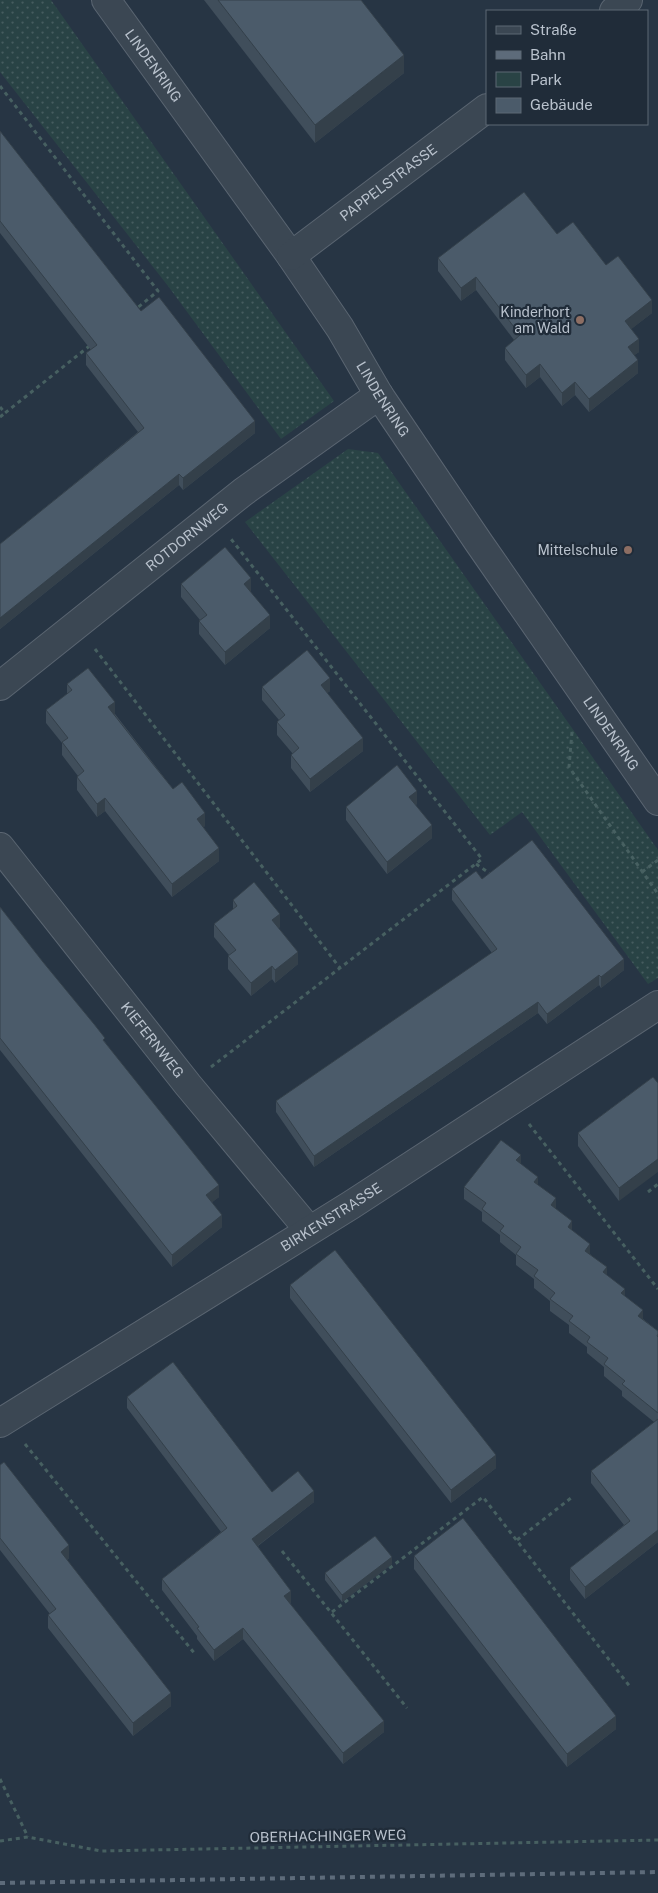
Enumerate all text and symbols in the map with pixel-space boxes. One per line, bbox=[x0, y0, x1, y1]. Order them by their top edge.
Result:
legend bbox=[486, 10, 648, 125]
text: Straße bbox=[530, 21, 577, 38]
street label: LINDENRING bbox=[122, 26, 185, 105]
text: Bahn bbox=[530, 46, 566, 63]
text: Park bbox=[530, 71, 562, 88]
text: Gebäude bbox=[530, 96, 593, 113]
street label: PAPPELSTRASSE bbox=[337, 141, 440, 224]
place label: Kinderhort am Wald bbox=[500, 304, 570, 336]
marker: Kinderhort am Wald bbox=[574, 314, 586, 326]
street label: LINDENRING bbox=[353, 359, 413, 440]
street label: ROTDORNWEG bbox=[143, 499, 231, 574]
place label: Mittelschule bbox=[537, 542, 618, 558]
marker: Mittelschule bbox=[622, 544, 634, 556]
street label: LINDENRING bbox=[580, 694, 642, 773]
street label: KIEFERNWEG bbox=[118, 999, 187, 1081]
street label: BIRKENSTRASSE bbox=[278, 1179, 385, 1255]
street label: OBERHACHINGER WEG bbox=[249, 1827, 407, 1845]

